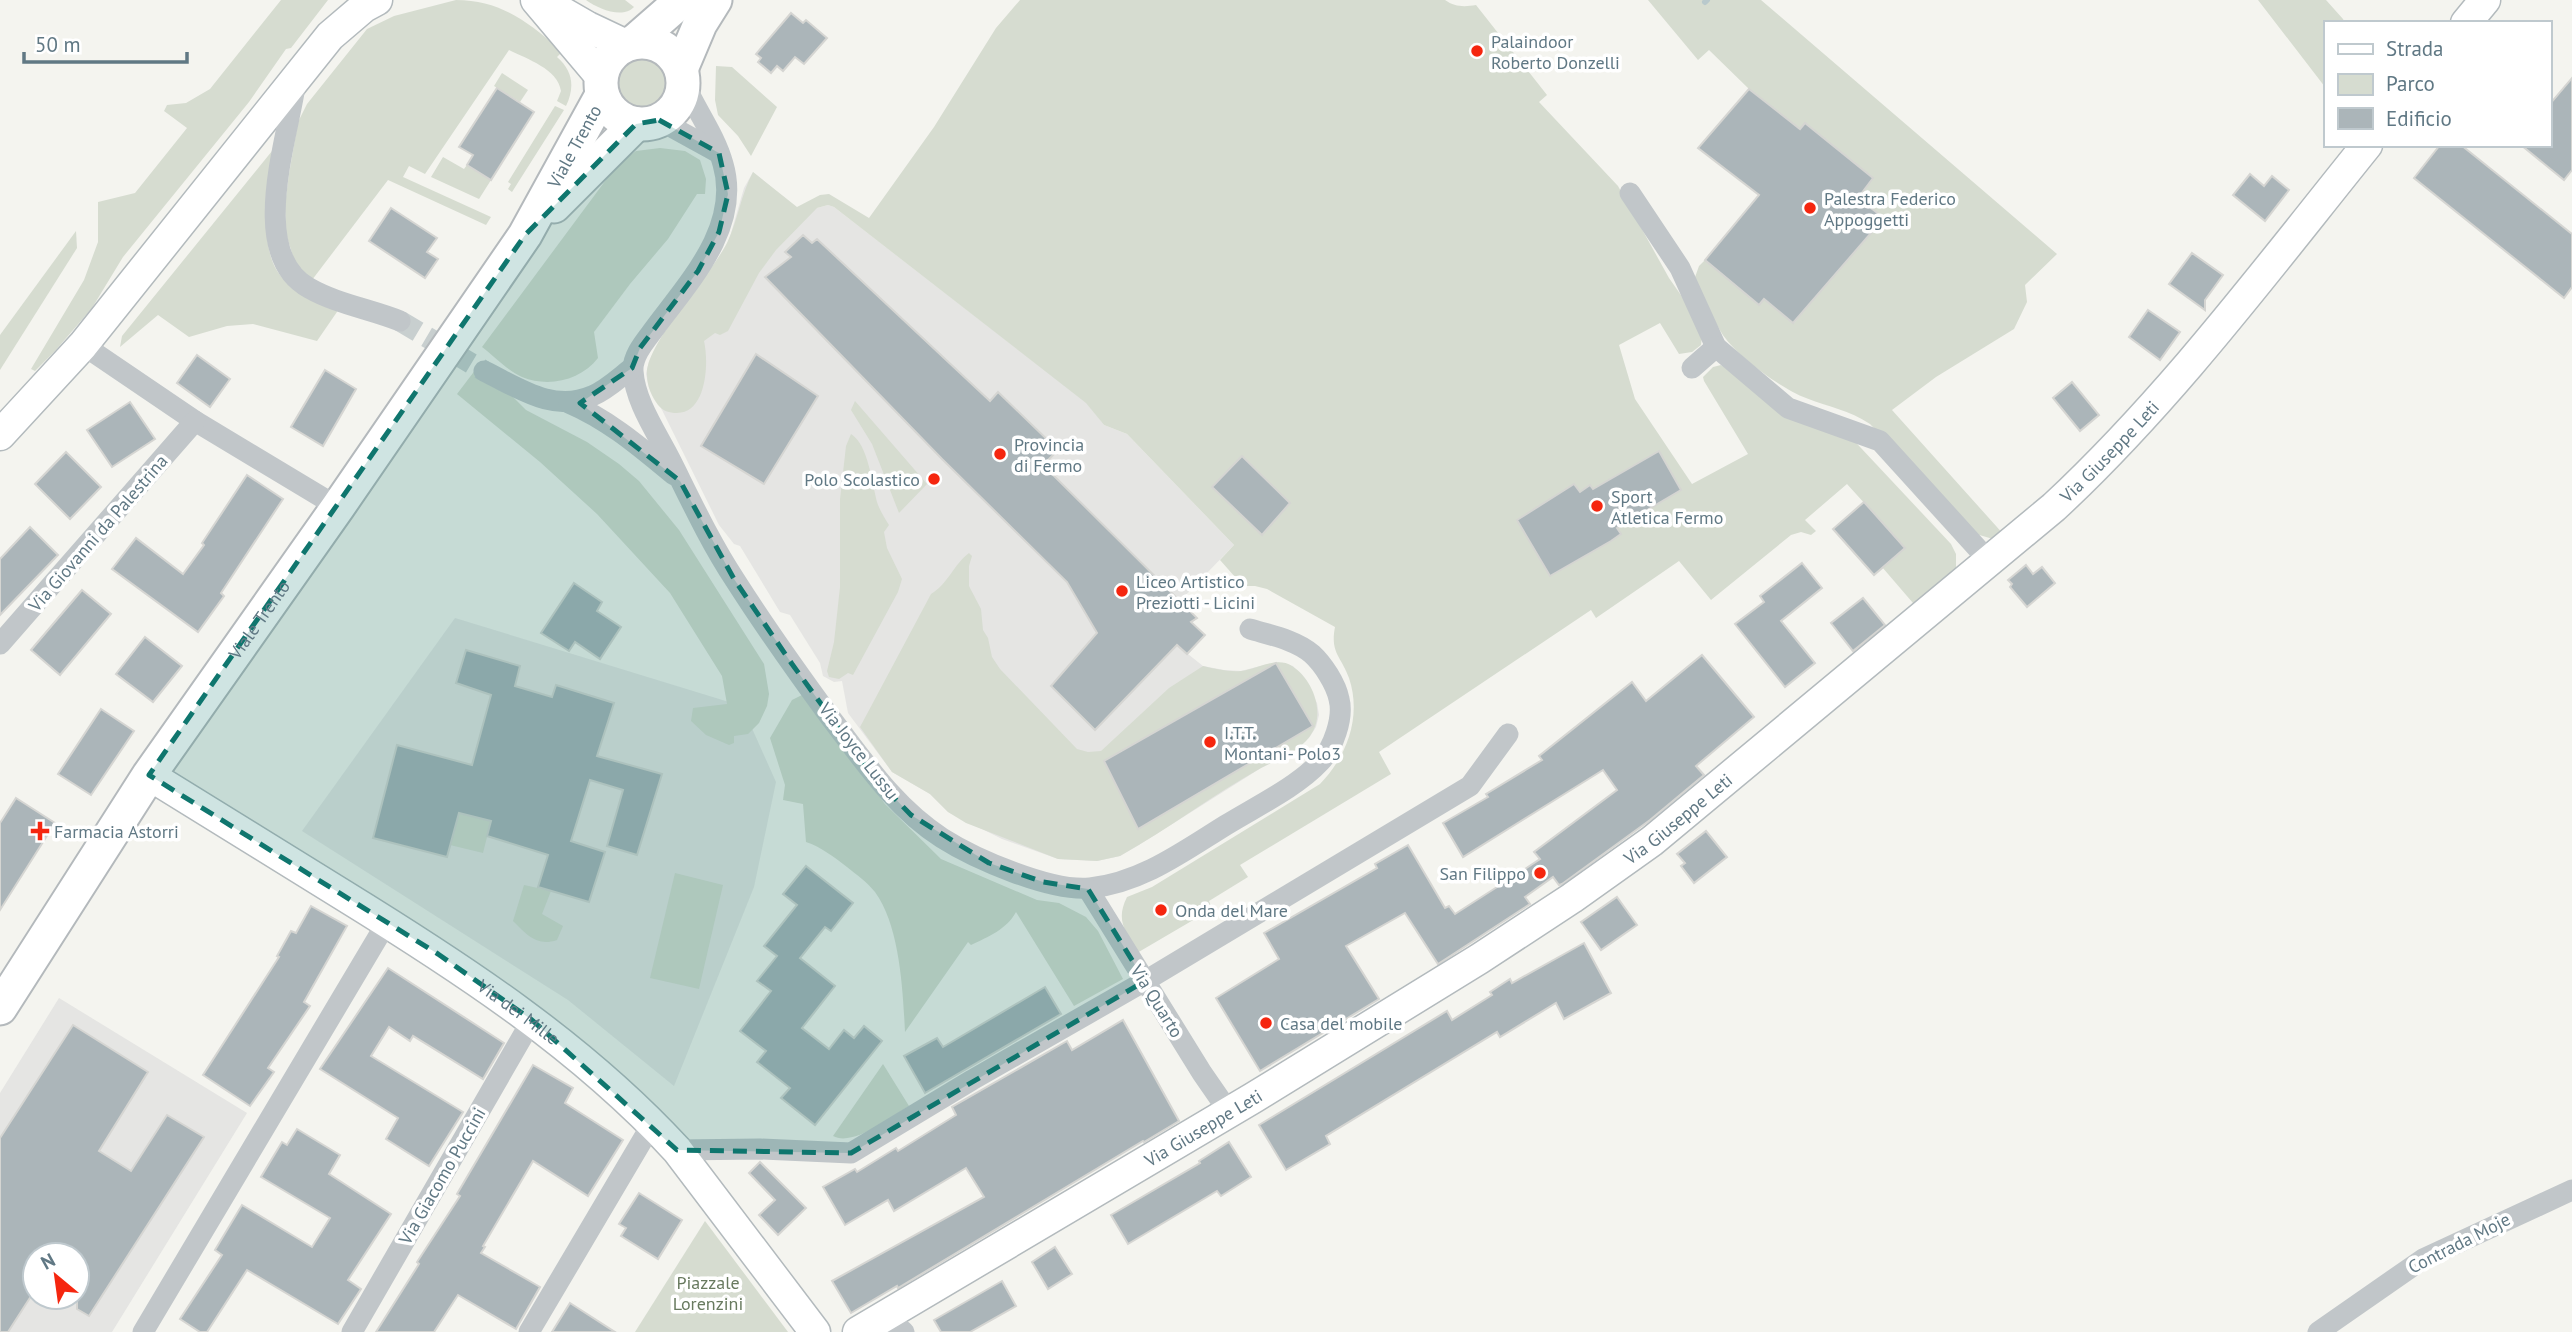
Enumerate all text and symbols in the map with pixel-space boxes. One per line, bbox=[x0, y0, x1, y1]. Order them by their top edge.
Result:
scale bar bbox=[24, 21, 187, 65]
legend bbox=[2324, 21, 2551, 147]
place label: Palaindoor Roberto Donzelli bbox=[1491, 30, 1620, 74]
text: 50 m bbox=[35, 31, 81, 58]
text: Strada bbox=[2386, 35, 2444, 62]
marker: Palaindoor Roberto Donzelli bbox=[1469, 43, 1485, 59]
text: Parco bbox=[2386, 70, 2435, 97]
street label: Viale Trento bbox=[541, 101, 606, 193]
text: Edificio bbox=[2386, 105, 2452, 132]
place label: Palestra Federico Appoggetti bbox=[1824, 187, 1956, 231]
marker: Palestra Federico Appoggetti bbox=[1802, 200, 1818, 216]
street label: Via Giuseppe Leti bbox=[2054, 396, 2164, 508]
place label: Provincia di Fermo bbox=[1014, 433, 1084, 477]
marker: Provincia di Fermo bbox=[992, 446, 1008, 462]
street label: Via Giovanni da Palestrina bbox=[23, 450, 172, 617]
place label: Polo Scolastico bbox=[804, 468, 920, 491]
marker: Polo Scolastico bbox=[926, 471, 942, 487]
place label: Sport Atletica Fermo bbox=[1611, 485, 1723, 529]
marker: Sport Atletica Fermo bbox=[1589, 498, 1605, 514]
place label: Liceo Artistico Preziotti - Licini bbox=[1136, 570, 1255, 614]
street label: Viale Trento bbox=[222, 575, 295, 664]
marker: Liceo Artistico Preziotti - Licini bbox=[1114, 583, 1130, 599]
street label: Via Joyce Lussu bbox=[813, 697, 904, 804]
place label: I.T.T. Montani- Polo3 bbox=[1224, 721, 1341, 765]
marker: I.T.T. Montani- Polo3 bbox=[1202, 734, 1218, 750]
street label: Via Giuseppe Leti bbox=[1618, 768, 1737, 870]
place label: Farmacia Astorri bbox=[54, 820, 179, 843]
marker: Farmacia Astorri bbox=[32, 823, 48, 839]
place label: San Filippo bbox=[1440, 862, 1526, 885]
marker: San Filippo bbox=[1532, 865, 1548, 881]
place label: Onda del Mare bbox=[1175, 899, 1288, 922]
marker: Onda del Mare bbox=[1153, 902, 1169, 918]
street label: Via Quarto bbox=[1125, 959, 1188, 1042]
street label: Via dei Mille bbox=[472, 973, 564, 1049]
place label: Casa del mobile bbox=[1280, 1012, 1402, 1035]
marker: Casa del mobile bbox=[1258, 1015, 1274, 1031]
street label: Via Giuseppe Leti bbox=[1139, 1084, 1266, 1172]
street label: Via Giacomo Puccini bbox=[393, 1103, 491, 1249]
street label: Contrada Moje bbox=[2404, 1207, 2514, 1279]
north arrow bbox=[21, 1241, 91, 1311]
text: N bbox=[36, 1248, 59, 1275]
park label: Piazzale Lorenzini bbox=[673, 1271, 743, 1315]

